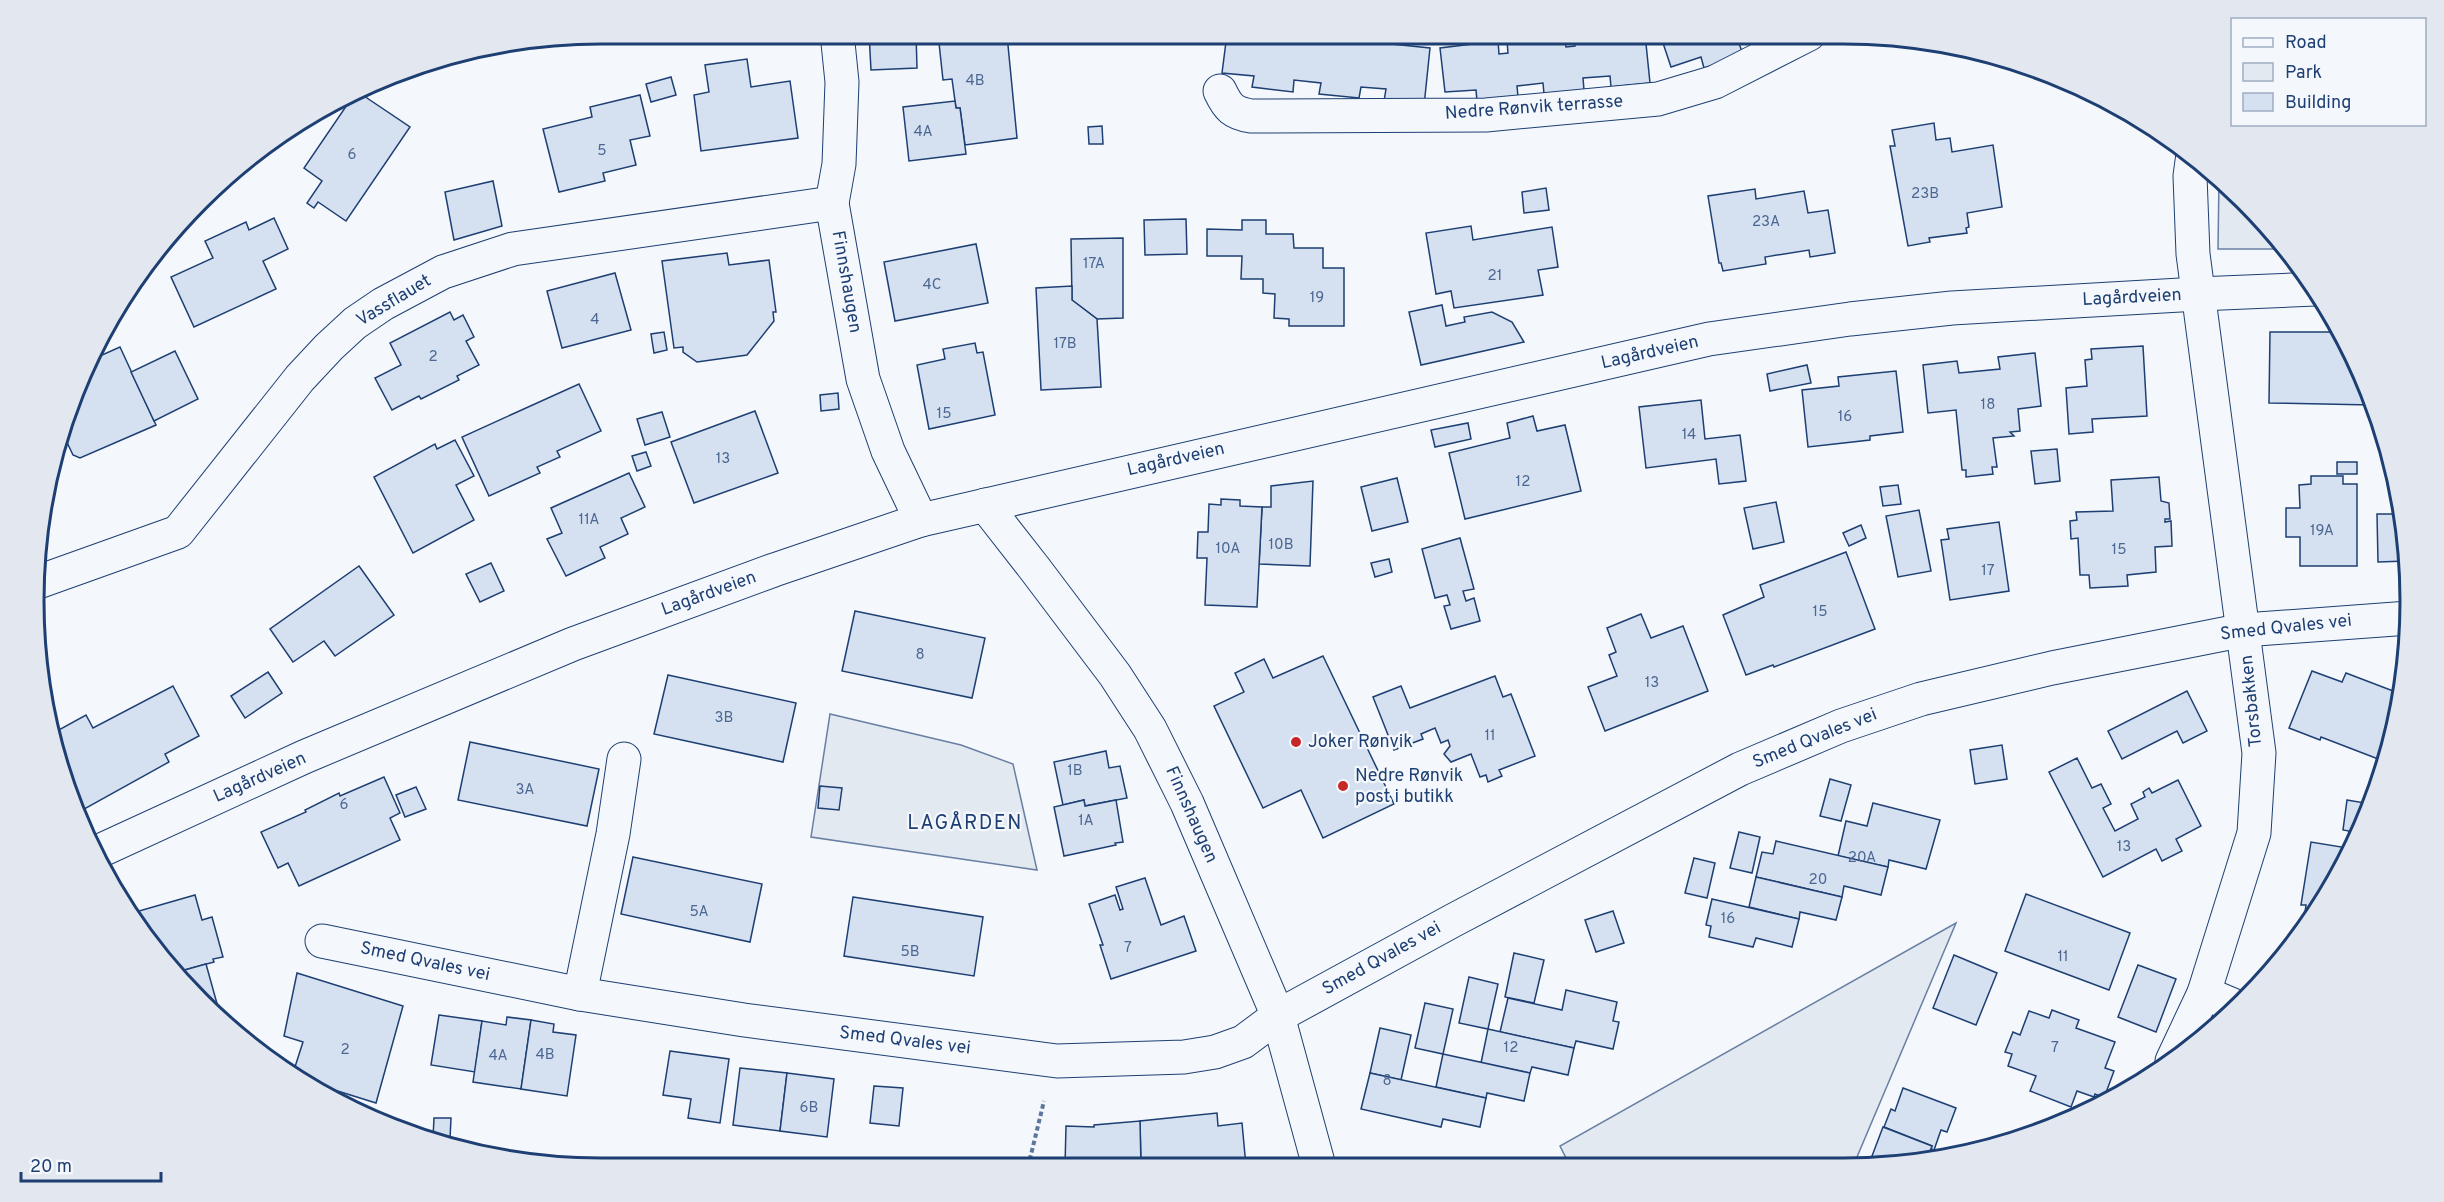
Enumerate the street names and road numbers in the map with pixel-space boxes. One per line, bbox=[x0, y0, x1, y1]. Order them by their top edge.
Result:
street label: Nedre Rønvik terrasse bbox=[1444, 90, 1624, 126]
street label: Finnshaugen bbox=[826, 229, 866, 335]
street label: Vassflauet bbox=[352, 270, 436, 332]
street label: Lagårdveien bbox=[2082, 284, 2182, 312]
street label: Lagårdveien bbox=[1599, 331, 1701, 375]
street label: Lagårdveien bbox=[1125, 438, 1227, 482]
street label: Lagårdveien bbox=[658, 566, 760, 622]
street label: Smed Qvales vei bbox=[2219, 610, 2353, 646]
street label: Torsbakken bbox=[2236, 654, 2268, 748]
street label: Smed Qvales vei bbox=[1749, 704, 1881, 774]
street label: Lagårdveien bbox=[210, 747, 310, 809]
street label: Finnshaugen bbox=[1159, 763, 1223, 867]
street label: Smed Qvales vei bbox=[1319, 917, 1445, 1001]
street label: Smed Qvales vei bbox=[358, 937, 492, 987]
street label: Smed Qvales vei bbox=[838, 1022, 972, 1060]

